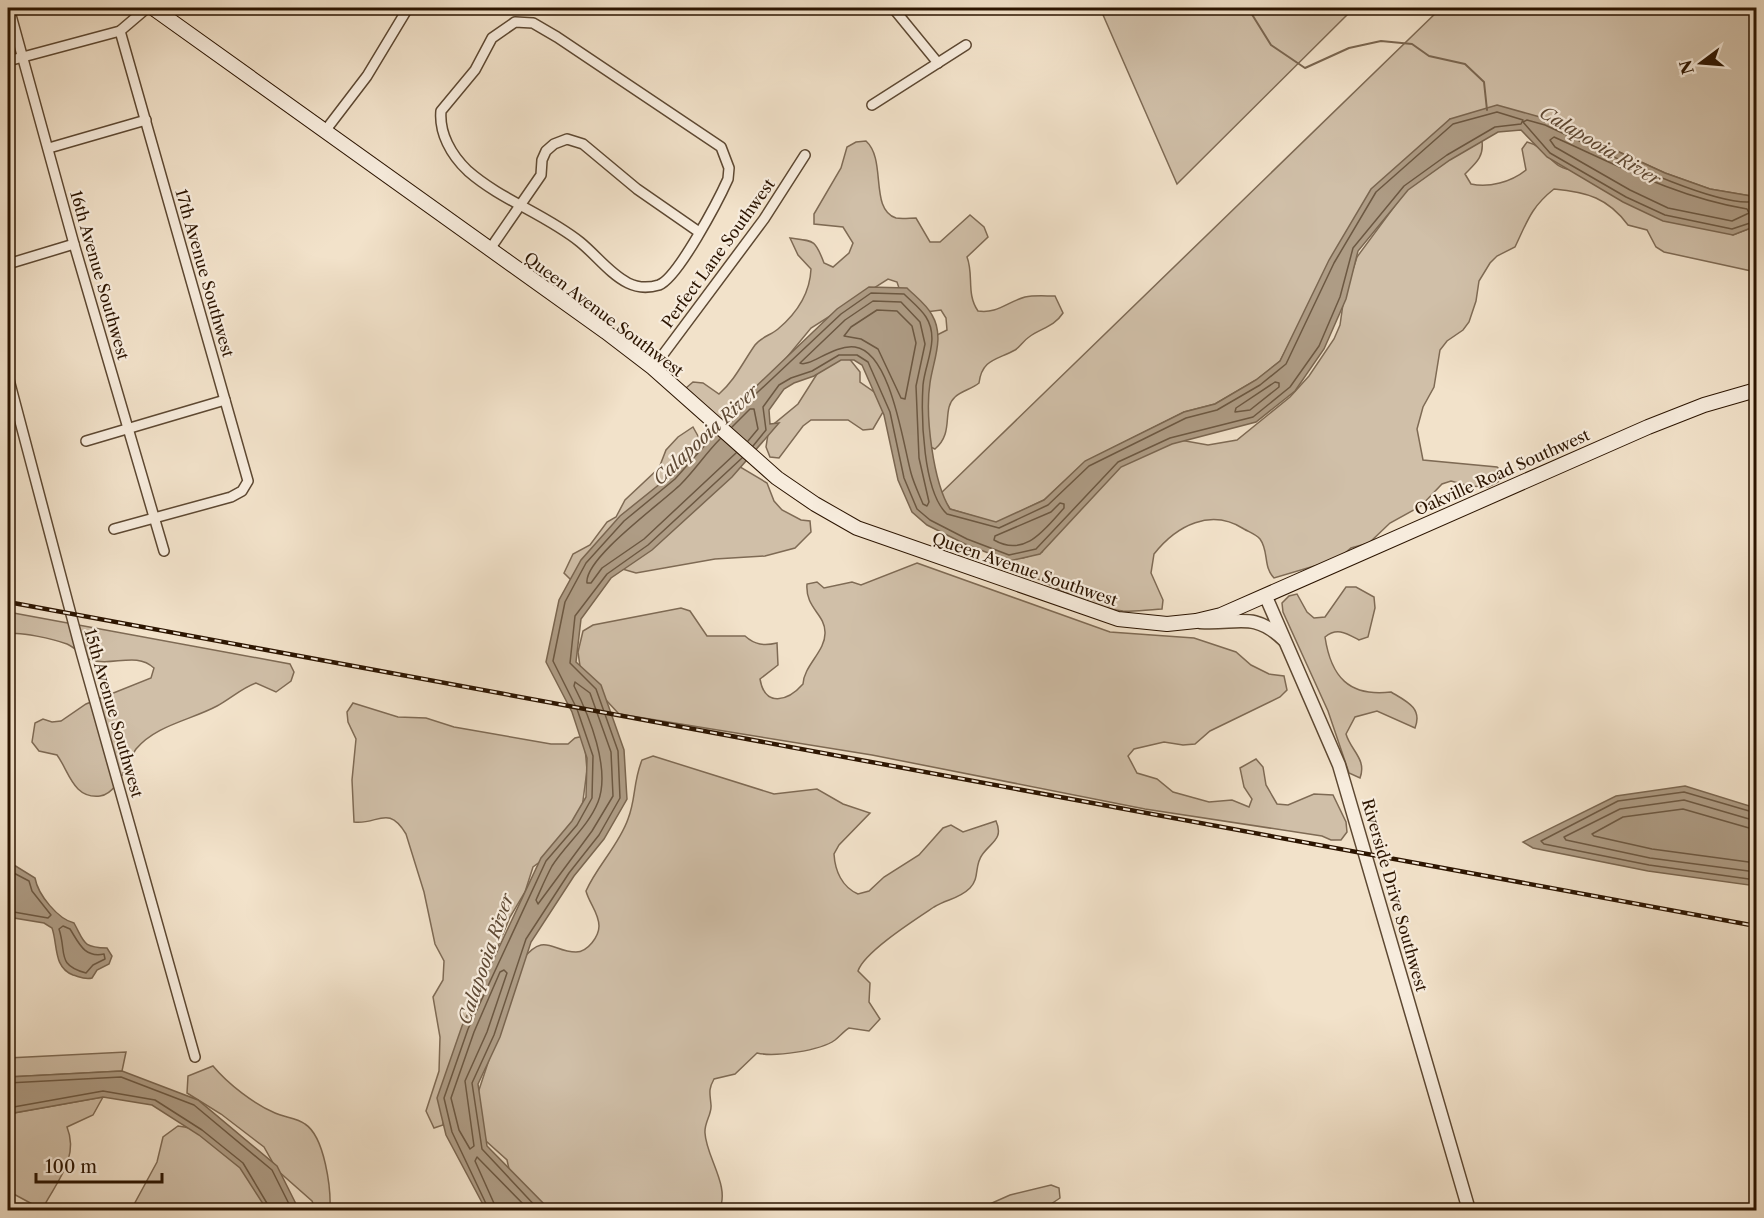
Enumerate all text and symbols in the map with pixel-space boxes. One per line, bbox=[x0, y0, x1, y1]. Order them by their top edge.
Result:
north arrow bbox=[1671, 33, 1731, 93]
text: N bbox=[1675, 58, 1698, 77]
water label: Calapooia River bbox=[1536, 101, 1666, 191]
street label: Perfect Lane Southwest bbox=[657, 174, 779, 332]
street label: 17th Avenue Southwest bbox=[171, 187, 239, 360]
street label: 16th Avenue Southwest bbox=[66, 188, 134, 362]
street label: Queen Avenue Southwest bbox=[520, 247, 688, 381]
water label: Calapooia River bbox=[649, 379, 765, 490]
street label: Oakville Road Southwest bbox=[1411, 424, 1593, 520]
street label: Queen Avenue Southwest bbox=[930, 528, 1121, 610]
street label: 15th Avenue Southwest bbox=[80, 626, 148, 800]
street label: Riverside Drive Southwest bbox=[1358, 796, 1432, 994]
water label: Calapooia River bbox=[453, 889, 519, 1027]
scale bar bbox=[36, 1146, 162, 1184]
text: 100 m bbox=[45, 1156, 97, 1178]

